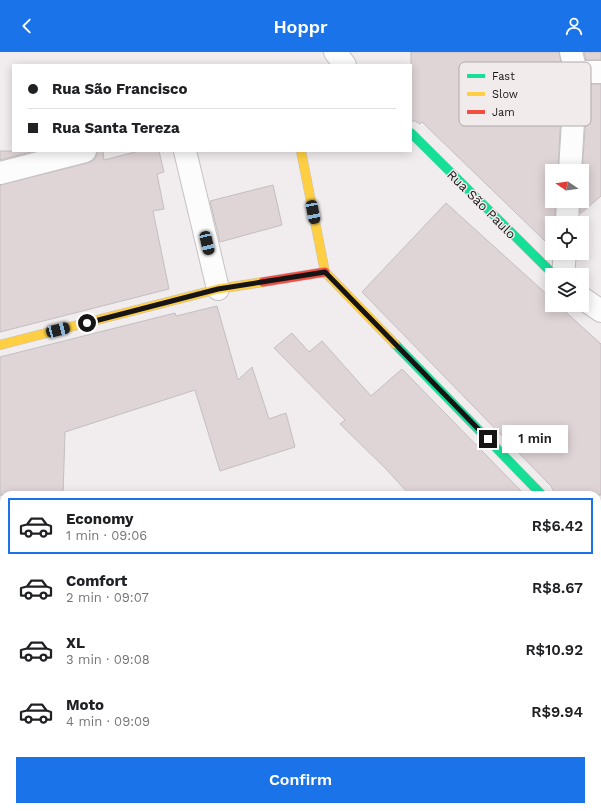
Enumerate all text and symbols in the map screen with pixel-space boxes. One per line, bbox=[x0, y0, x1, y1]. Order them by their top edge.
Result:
icon: back bbox=[16, 15, 38, 37]
icon: person bbox=[563, 15, 585, 37]
text: Hoppr bbox=[273, 16, 328, 37]
legend bbox=[459, 62, 591, 126]
text: Fast bbox=[492, 70, 515, 83]
text: Rua São Francisco bbox=[52, 80, 188, 98]
text: Slow bbox=[492, 88, 518, 101]
text: Jam bbox=[492, 106, 515, 119]
text: Rua Santa Tereza bbox=[52, 119, 180, 137]
north arrow bbox=[545, 164, 589, 208]
map controls bbox=[545, 164, 589, 312]
street label: Rua São Paulo bbox=[444, 167, 519, 242]
car bbox=[305, 199, 321, 225]
button: locate bbox=[545, 216, 589, 260]
car bbox=[198, 230, 216, 256]
button: layers bbox=[545, 268, 589, 312]
route start bbox=[78, 314, 96, 332]
car bbox=[45, 321, 71, 339]
callout: 1 min bbox=[502, 425, 568, 453]
route end bbox=[479, 430, 497, 448]
text: 1 min bbox=[518, 431, 552, 446]
icon: car bbox=[18, 508, 54, 544]
text: Economy bbox=[66, 510, 133, 528]
text: R$6.42 bbox=[532, 517, 583, 535]
text: 1 min · 09:06 bbox=[66, 528, 147, 543]
icon: car bbox=[18, 570, 54, 606]
text: Comfort bbox=[66, 572, 127, 590]
text: R$8.67 bbox=[532, 579, 583, 597]
text: 2 min · 09:07 bbox=[66, 590, 149, 605]
icon: car bbox=[18, 632, 54, 668]
text: XL bbox=[66, 634, 85, 652]
text: R$10.92 bbox=[525, 641, 583, 659]
text: 3 min · 09:08 bbox=[66, 652, 150, 667]
icon: car bbox=[18, 694, 54, 730]
text: Moto bbox=[66, 696, 104, 714]
text: R$9.94 bbox=[531, 703, 583, 721]
text: 4 min · 09:09 bbox=[66, 714, 150, 729]
button: Confirm bbox=[16, 757, 585, 803]

